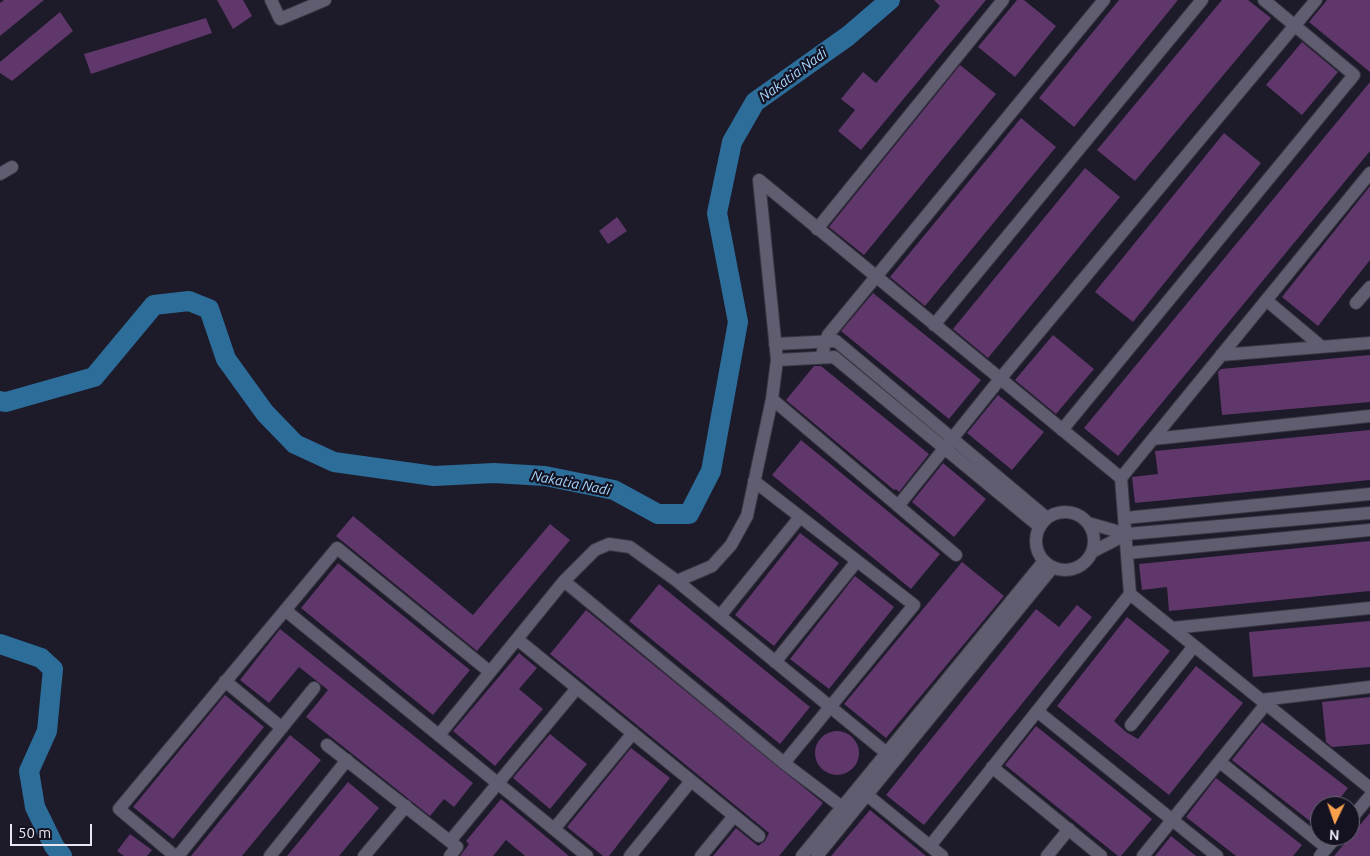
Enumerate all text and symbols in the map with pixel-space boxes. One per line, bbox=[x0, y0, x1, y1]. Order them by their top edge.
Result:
water label: Nakatia Nadi bbox=[756, 45, 830, 105]
water label: Nakatia Nadi bbox=[530, 467, 612, 499]
north arrow bbox=[1310, 796, 1360, 846]
scale bar bbox=[12, 814, 95, 846]
text: 50 m bbox=[18, 824, 51, 841]
text: N bbox=[1329, 827, 1340, 843]

